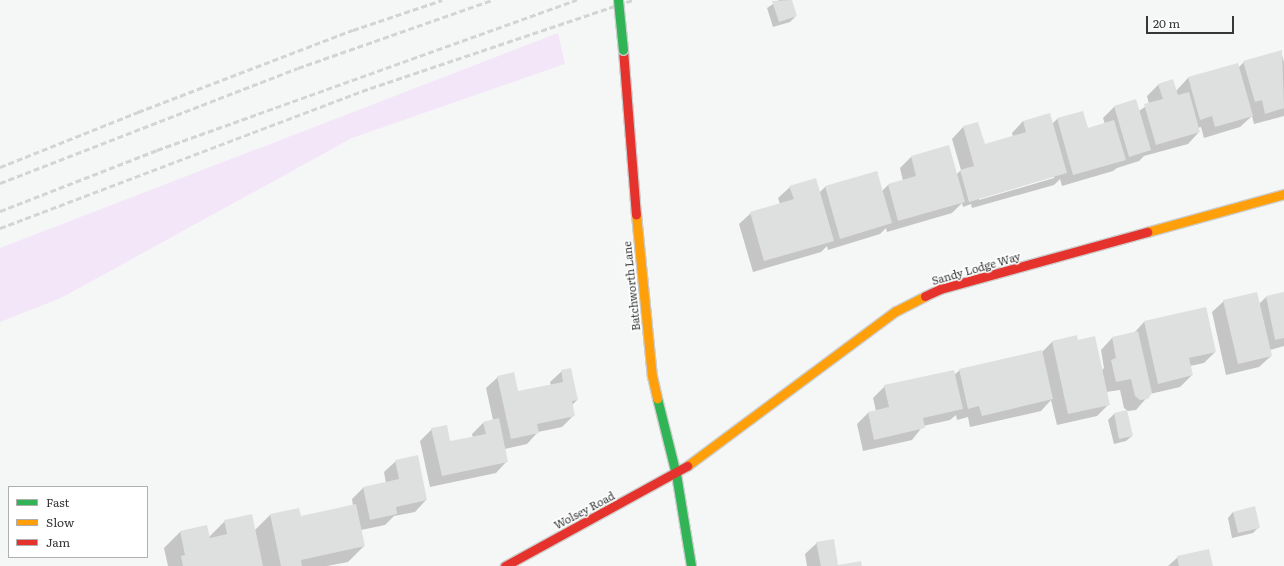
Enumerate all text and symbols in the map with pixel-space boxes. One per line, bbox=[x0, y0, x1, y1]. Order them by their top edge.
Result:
scale bar bbox=[1148, 8, 1236, 34]
text: 20 m bbox=[1153, 14, 1180, 32]
street label: Batchworth Lane bbox=[620, 241, 642, 331]
street label: Sandy Lodge Way bbox=[930, 249, 1022, 287]
legend bbox=[8, 486, 148, 558]
street label: Wolsey Road bbox=[551, 489, 617, 531]
text: Fast bbox=[46, 493, 69, 511]
text: Slow bbox=[46, 513, 74, 531]
text: Jam bbox=[46, 533, 70, 551]

